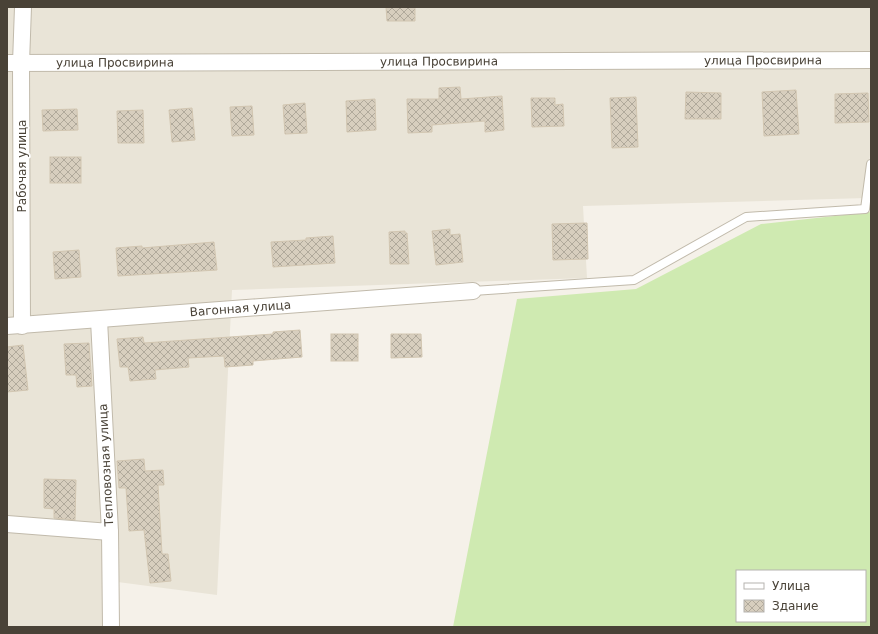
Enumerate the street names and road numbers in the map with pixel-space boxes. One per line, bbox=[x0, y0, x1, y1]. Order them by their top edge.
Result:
street label: улица Просвирина bbox=[704, 53, 822, 68]
street label: улица Просвирина bbox=[380, 54, 498, 69]
street label: улица Просвирина bbox=[56, 55, 174, 70]
street label: Рабочая улица bbox=[15, 120, 29, 212]
street label: Вагонная улица bbox=[189, 298, 291, 319]
street label: Тепловозная улица bbox=[96, 403, 116, 528]

